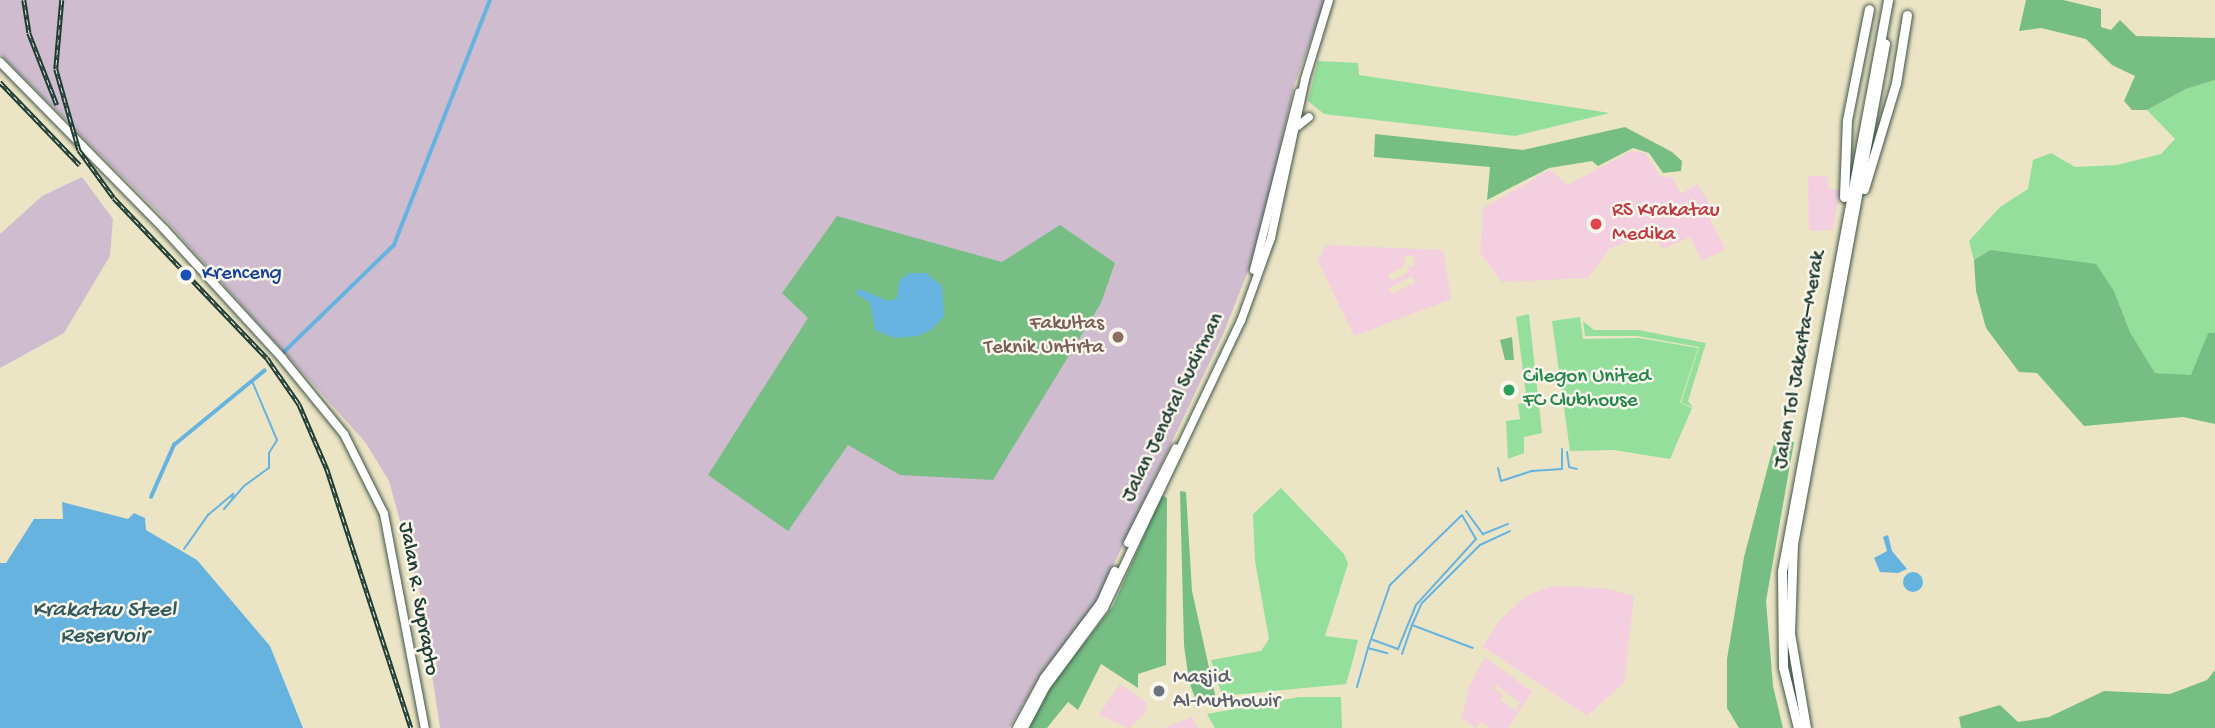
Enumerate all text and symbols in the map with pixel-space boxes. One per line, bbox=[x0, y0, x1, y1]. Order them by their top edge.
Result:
place label: RS Krakatau Medika bbox=[1612, 199, 1719, 249]
marker: RS Krakatau Medika bbox=[1586, 214, 1606, 234]
street label: Jalan Tol Jakarta–Merak bbox=[1769, 249, 1833, 471]
place label: Krenceng bbox=[202, 262, 282, 288]
marker: Krenceng bbox=[176, 265, 196, 285]
street label: Jalan Jendral Sudirman bbox=[1117, 309, 1231, 507]
place label: Fakultas Teknik Untirta bbox=[984, 312, 1104, 362]
marker: Fakultas Teknik Untirta bbox=[1110, 329, 1126, 345]
place label: Cilegon United FC Clubhouse bbox=[1523, 365, 1651, 415]
marker: Cilegon United FC Clubhouse bbox=[1501, 382, 1517, 398]
street label: Jalan R. Suprapto bbox=[391, 520, 443, 678]
water label: Krakatau Steel Reservoir bbox=[32, 597, 176, 651]
place label: Masjid Al-Muthowir bbox=[1173, 666, 1280, 716]
marker: Masjid Al-Muthowir bbox=[1151, 683, 1167, 699]

